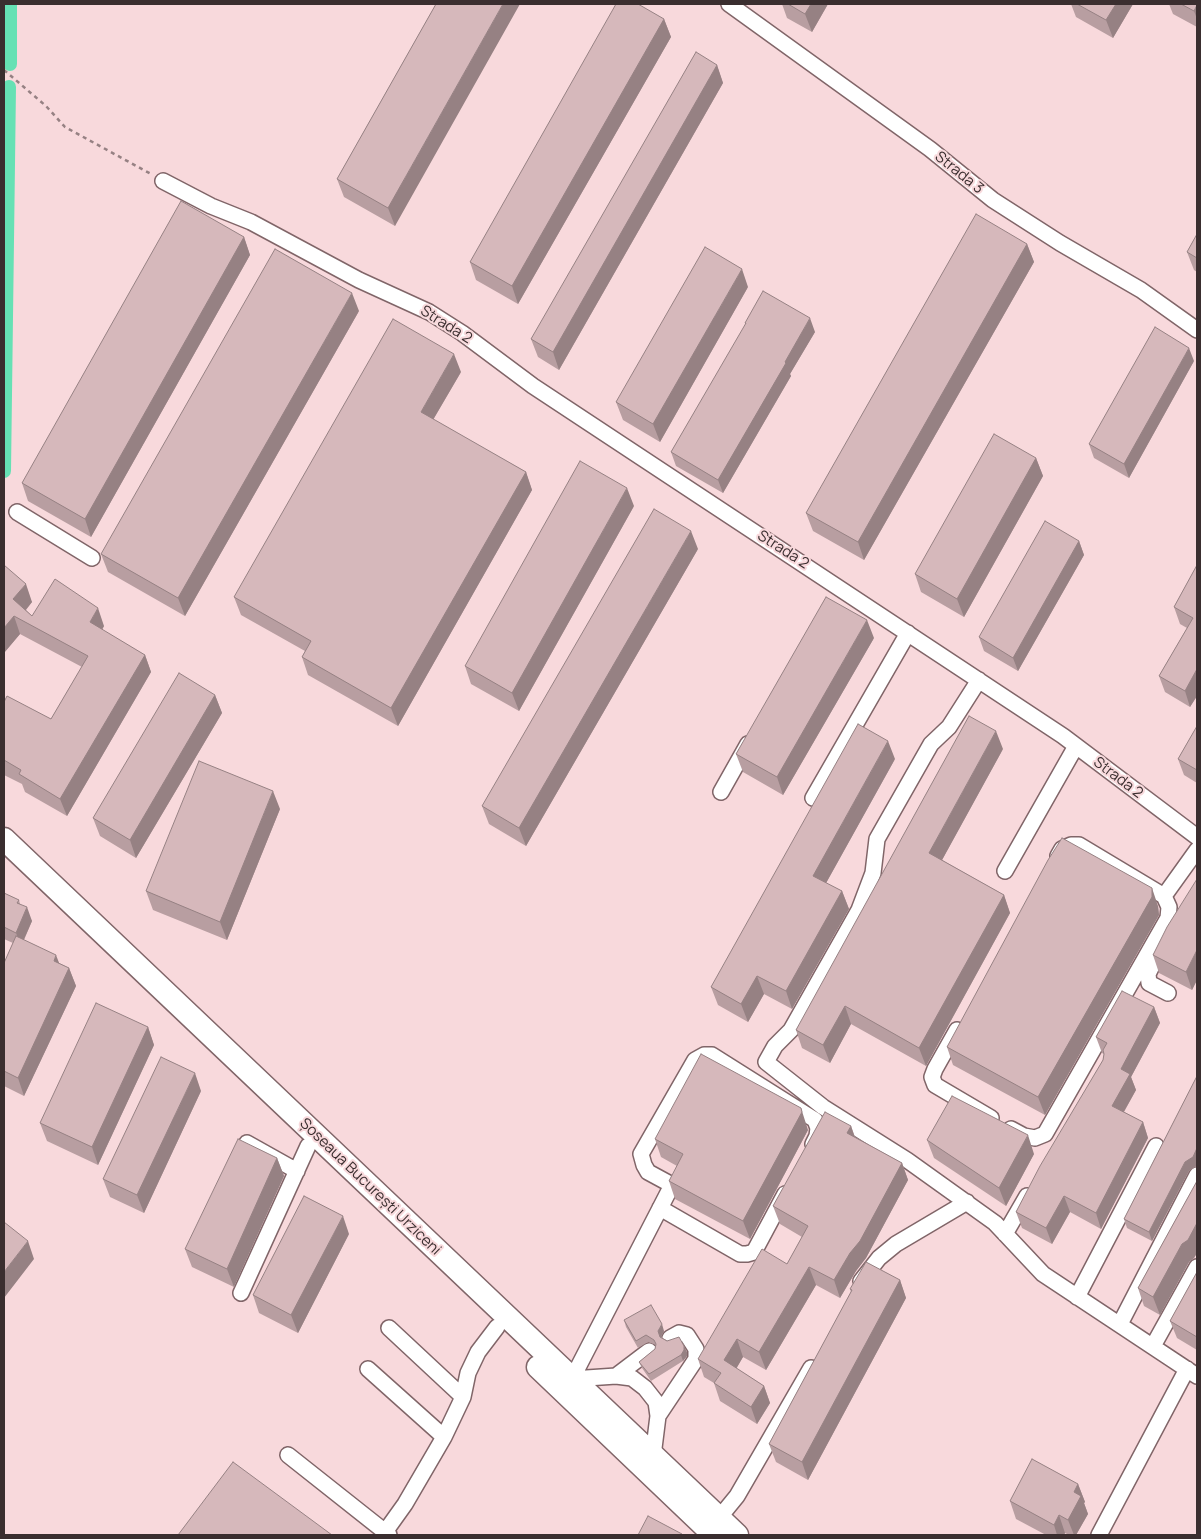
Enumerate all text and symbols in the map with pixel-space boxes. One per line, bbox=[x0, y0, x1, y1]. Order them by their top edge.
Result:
street label: Strada 3 bbox=[931, 148, 987, 198]
street label: Strada 2 bbox=[417, 302, 475, 348]
street label: Strada 2 bbox=[754, 527, 812, 573]
street label: Strada 2 bbox=[1090, 754, 1146, 802]
street label: Șoseaua București Urziceni bbox=[296, 1115, 444, 1259]

